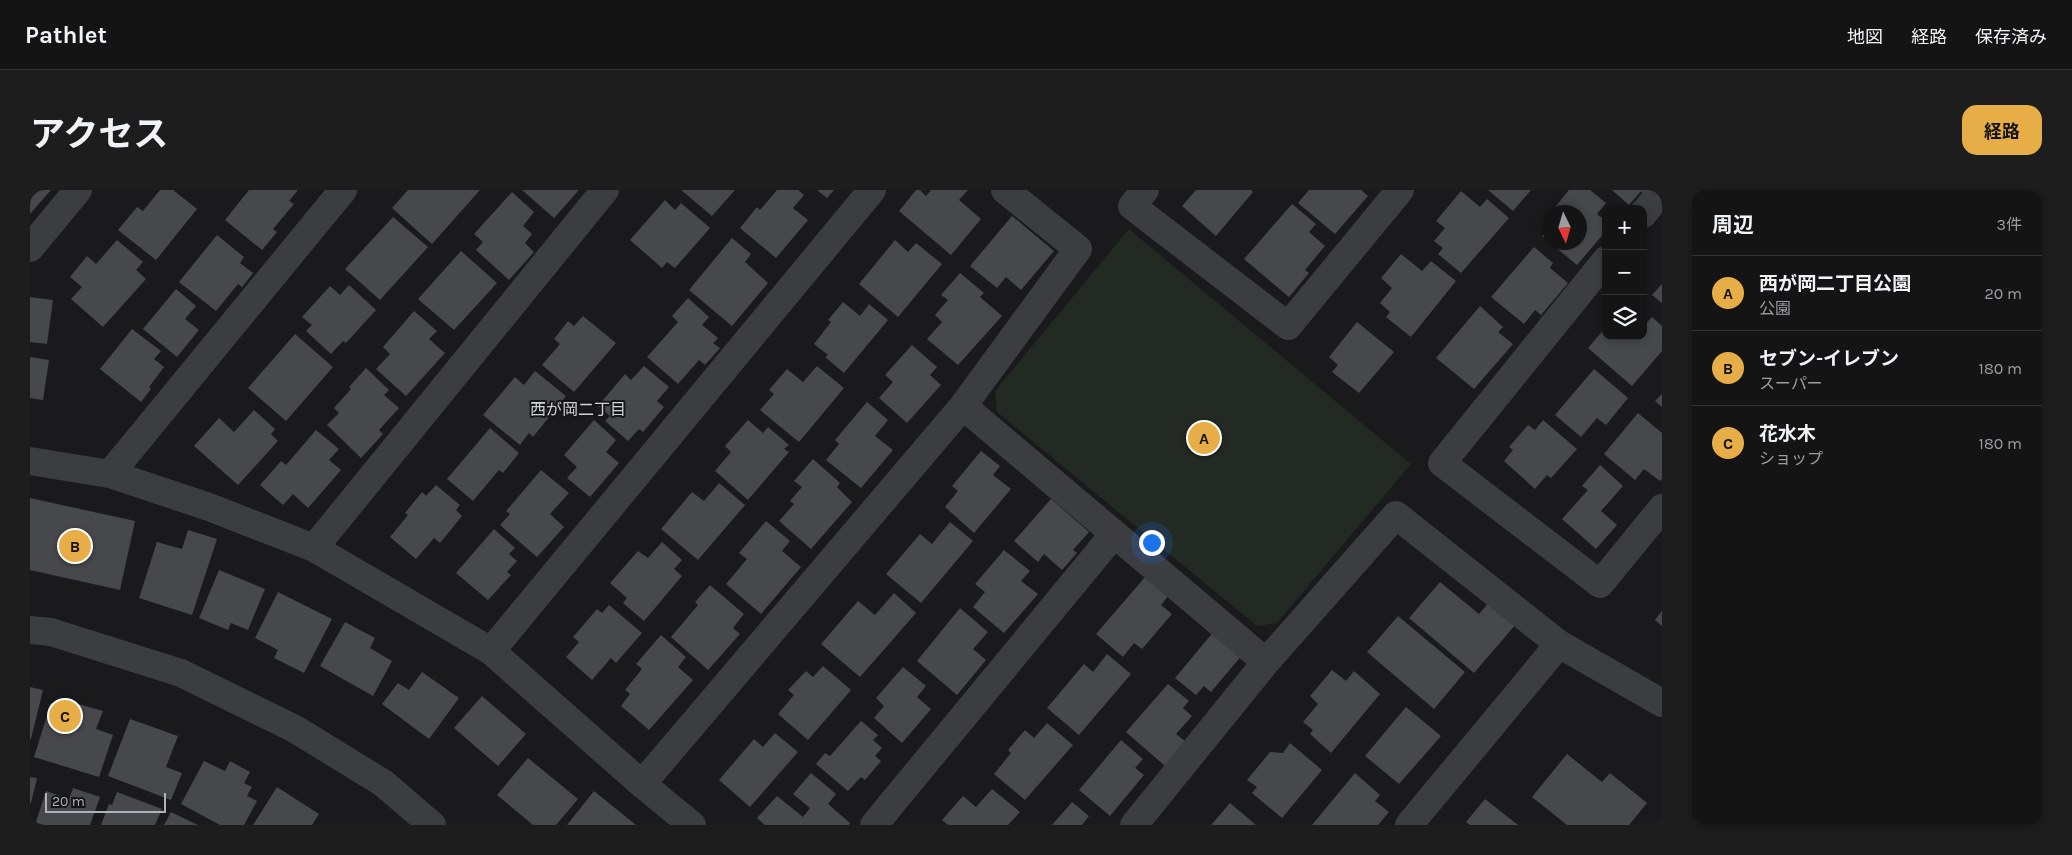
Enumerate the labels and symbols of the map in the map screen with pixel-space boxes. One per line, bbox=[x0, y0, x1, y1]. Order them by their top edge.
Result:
north arrow bbox=[1542, 205, 1587, 250]
district label: 西が岡二丁目 bbox=[530, 400, 626, 419]
pin: A bbox=[1188, 419, 1220, 457]
pin: B bbox=[59, 527, 91, 565]
your location bbox=[1139, 530, 1165, 556]
pin: C bbox=[49, 697, 81, 735]
scale bar bbox=[45, 790, 166, 813]

